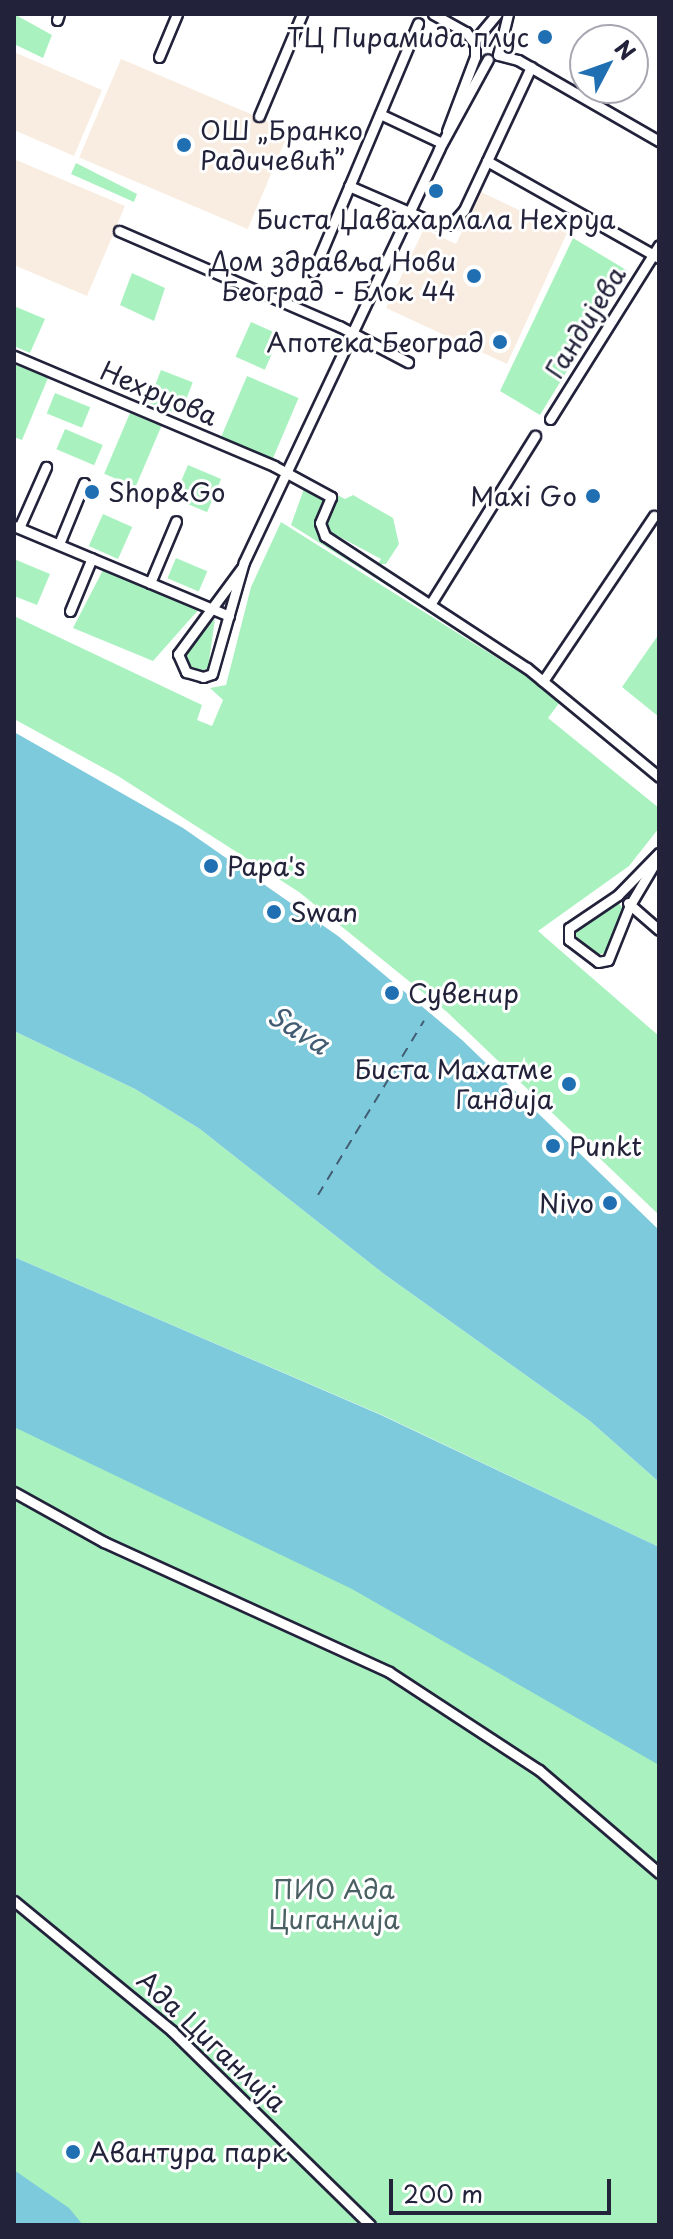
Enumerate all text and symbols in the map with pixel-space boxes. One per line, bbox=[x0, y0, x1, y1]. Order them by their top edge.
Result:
place label: ТЦ Пирамида плус bbox=[283, 21, 529, 53]
north arrow bbox=[569, 24, 649, 104]
marker: ТЦ Пирамида плус bbox=[536, 28, 554, 46]
text: N bbox=[608, 32, 644, 67]
place label: ОШ „Бранко Радичевић” bbox=[200, 114, 363, 176]
marker: ОШ „Бранко Радичевић” bbox=[175, 136, 193, 154]
marker: Биста Џавахарлала Нехруа bbox=[427, 182, 445, 200]
place label: Биста Џавахарлала Нехруа bbox=[256, 203, 616, 235]
place label: Дом здравља Нови Београд - Блок 44 bbox=[206, 245, 456, 306]
street label: Гандијева bbox=[538, 260, 632, 384]
marker: Дом здравља Нови Београд - Блок 44 bbox=[463, 265, 485, 287]
place label: Апотека Београд bbox=[265, 326, 484, 358]
marker: Апотека Београд bbox=[491, 333, 509, 351]
street label: Нехруова bbox=[96, 354, 222, 432]
place label: Shop&Go bbox=[108, 476, 225, 508]
place label: Maxi Go bbox=[471, 480, 577, 512]
marker: Shop&Go bbox=[83, 483, 101, 501]
marker: Maxi Go bbox=[584, 487, 602, 505]
place label: Papa's bbox=[227, 850, 306, 882]
marker: Papa's bbox=[202, 857, 220, 875]
place label: Swan bbox=[290, 896, 358, 928]
marker: Swan bbox=[265, 903, 283, 921]
place label: Сувенир bbox=[408, 977, 519, 1009]
marker: Сувенир bbox=[383, 984, 401, 1002]
water label: Sava bbox=[262, 997, 336, 1061]
place label: Биста Махатме Гандија bbox=[355, 1053, 553, 1114]
marker: Биста Махатме Гандија bbox=[560, 1075, 578, 1093]
place label: Punkt bbox=[569, 1130, 642, 1162]
marker: Punkt bbox=[544, 1137, 562, 1155]
place label: Nivo bbox=[539, 1187, 594, 1219]
marker: Nivo bbox=[601, 1194, 619, 1212]
park label: ПИО Ада Циганлија bbox=[268, 1873, 400, 1934]
street label: Ада Циганлија bbox=[131, 1964, 293, 2118]
place label: Авантура парк bbox=[89, 2136, 286, 2168]
marker: Авантура парк bbox=[64, 2143, 82, 2161]
scale bar bbox=[393, 2163, 615, 2213]
text: 200 m bbox=[403, 2175, 483, 2211]

